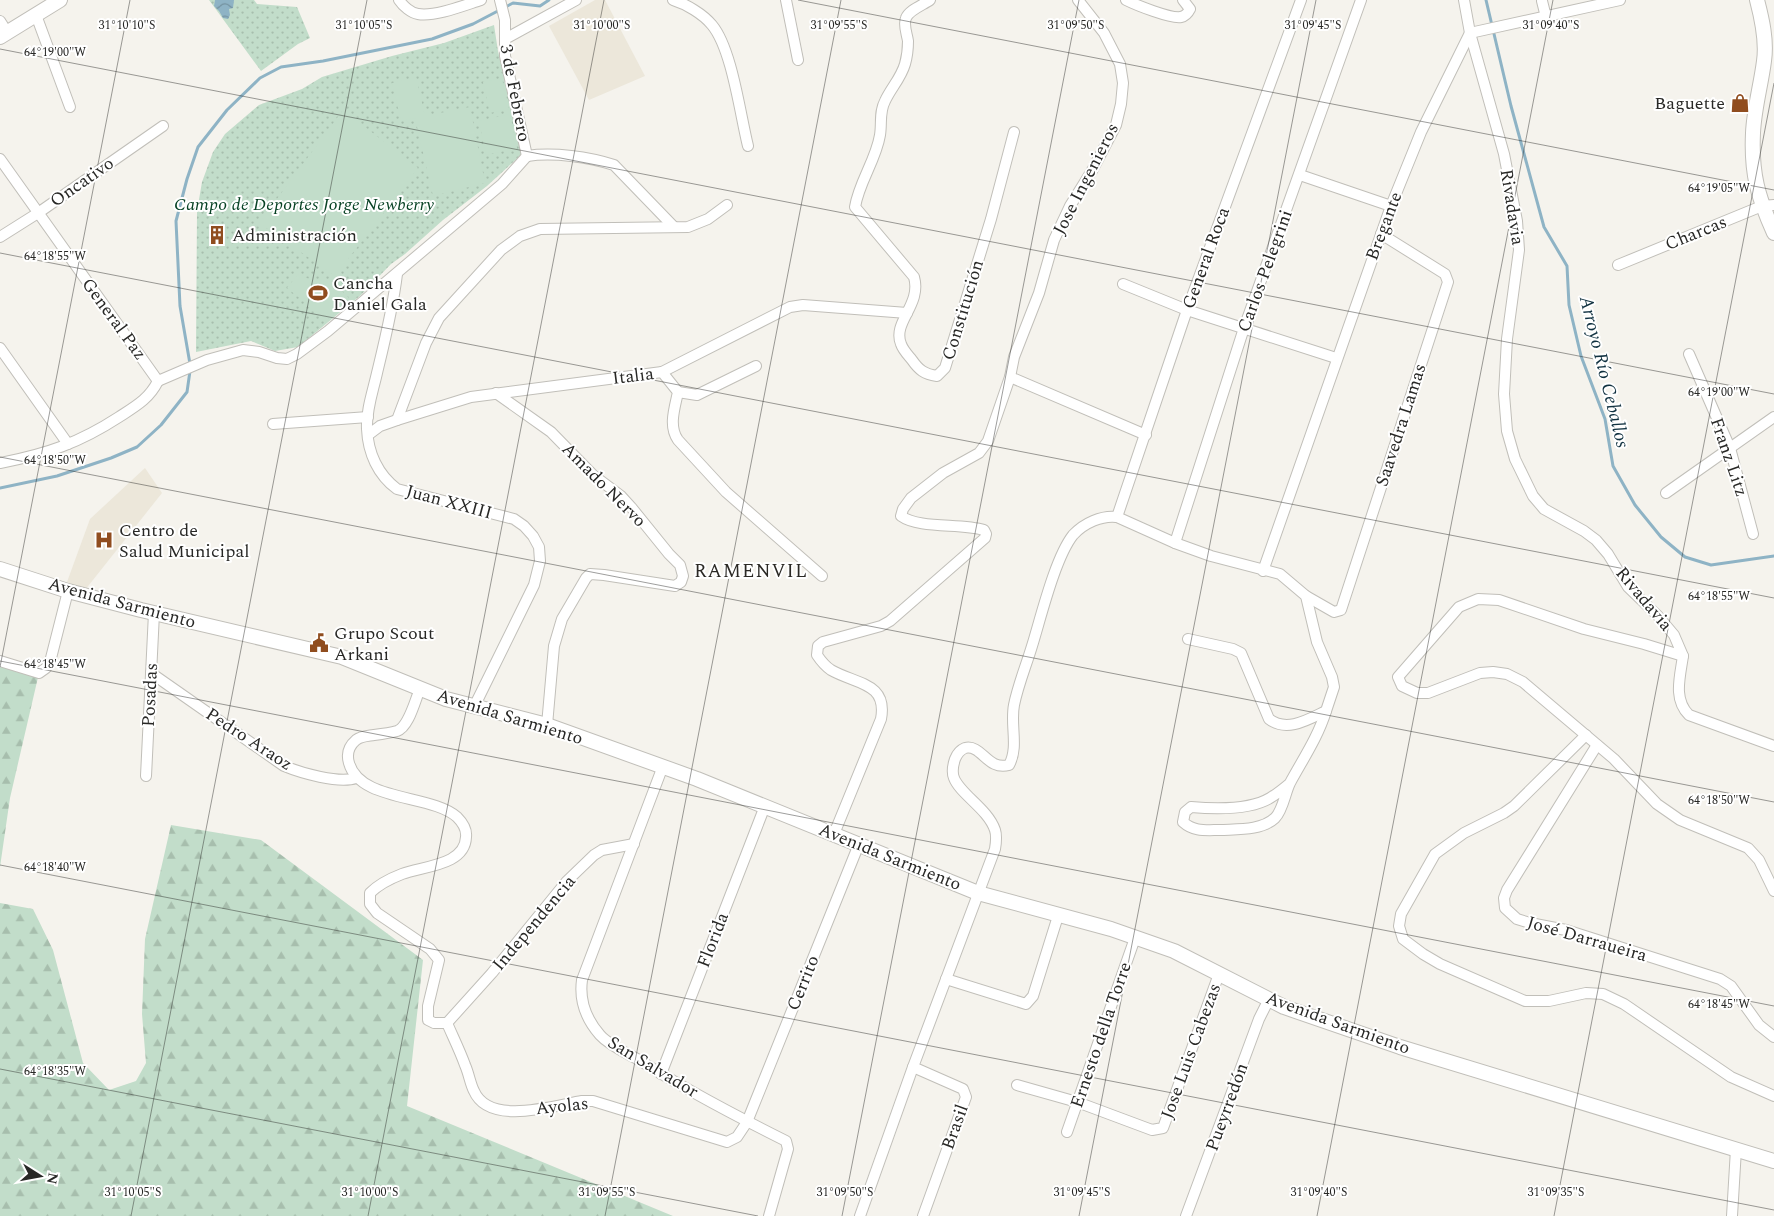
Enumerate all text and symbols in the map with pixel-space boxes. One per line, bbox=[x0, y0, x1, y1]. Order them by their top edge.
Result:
text: 31°10'10"S bbox=[99, 16, 155, 35]
text: 31°10'05"S bbox=[336, 16, 392, 35]
text: 31°10'00"S bbox=[574, 16, 630, 35]
text: 31°09'55"S bbox=[811, 16, 867, 35]
text: 31°09'50"S bbox=[1048, 16, 1104, 35]
text: 31°09'45"S bbox=[1285, 16, 1341, 35]
text: 31°09'40"S bbox=[1523, 16, 1579, 35]
street label: 3 de Febrero bbox=[492, 42, 538, 144]
text: 64°19'00"W bbox=[24, 43, 86, 62]
place label: Baguette bbox=[1654, 90, 1725, 117]
shop icon: Baguette bbox=[1729, 92, 1751, 114]
street label: Jose Ingenieros bbox=[1046, 118, 1126, 240]
street label: Oncativo bbox=[44, 150, 120, 214]
street label: Rivadavia bbox=[1493, 167, 1531, 247]
text: 64°19'05"W bbox=[1688, 179, 1750, 198]
street label: Bregante bbox=[1359, 188, 1409, 264]
park label: Campo de Deportes Jorge Newberry bbox=[174, 191, 434, 218]
street label: General Roca bbox=[1175, 203, 1237, 313]
street label: Carlos Pelegrini bbox=[1230, 206, 1300, 336]
street label: Charcas bbox=[1661, 208, 1731, 258]
place label: Administración bbox=[232, 222, 357, 249]
building icon: Administración bbox=[206, 224, 228, 246]
text: 64°18'55"W bbox=[24, 247, 86, 266]
street label: Constitución bbox=[935, 256, 991, 364]
place label: Cancha Daniel Gala bbox=[333, 270, 427, 318]
street label: General Paz bbox=[75, 272, 153, 366]
sports icon: Cancha Daniel Gala bbox=[307, 282, 329, 304]
water label: Arroyo Río Ceballos bbox=[1571, 292, 1637, 451]
street label: Italia bbox=[611, 360, 656, 392]
street label: Saavedra Lamas bbox=[1368, 360, 1434, 490]
text: 64°19'00"W bbox=[1688, 383, 1750, 402]
street label: Franz Litz bbox=[1703, 414, 1755, 500]
street label: Amado Nervo bbox=[555, 436, 653, 534]
text: 64°18'50"W bbox=[24, 451, 86, 470]
street label: Juan XXIII bbox=[403, 478, 495, 526]
place label: Centro de Salud Municipal bbox=[119, 517, 250, 565]
hospital icon: Centro de Salud Municipal bbox=[93, 529, 115, 551]
district label: RAMENVIL bbox=[694, 557, 808, 586]
street label: Rivadavia bbox=[1609, 561, 1679, 637]
street label: Avenida Sarmiento bbox=[45, 570, 199, 636]
text: 64°18'55"W bbox=[1688, 587, 1750, 606]
place label: Grupo Scout Arkani bbox=[334, 620, 434, 668]
public building icon: Grupo Scout Arkani bbox=[308, 632, 330, 654]
text: 64°18'45"W bbox=[24, 655, 86, 674]
street label: Posadas bbox=[135, 662, 165, 728]
street label: Avenida Sarmiento bbox=[434, 682, 586, 752]
street label: Pedro Araoz bbox=[200, 701, 298, 777]
text: 64°18'50"W bbox=[1688, 791, 1750, 810]
street label: Avenida Sarmiento bbox=[815, 816, 965, 898]
text: 64°18'40"W bbox=[24, 858, 86, 877]
street label: Independencia bbox=[486, 869, 582, 977]
street label: Florida bbox=[690, 908, 736, 972]
street label: José Darraueira bbox=[1524, 909, 1650, 969]
street label: Cerrito bbox=[780, 951, 826, 1015]
street label: Ernesto della Torre bbox=[1063, 958, 1139, 1112]
street label: Jose Luis Cabezas bbox=[1154, 979, 1228, 1123]
street label: Avenida Sarmiento bbox=[1262, 984, 1414, 1062]
text: 64°18'45"W bbox=[1688, 995, 1750, 1014]
street label: San Salvador bbox=[602, 1029, 704, 1105]
street label: Pueyrredón bbox=[1199, 1059, 1255, 1155]
text: 64°18'35"W bbox=[24, 1062, 86, 1081]
street label: Ayolas bbox=[534, 1090, 590, 1122]
street label: Brasil bbox=[934, 1100, 976, 1154]
north arrow bbox=[15, 1151, 65, 1201]
text: N bbox=[41, 1171, 64, 1186]
text: 31°10'05"S bbox=[105, 1183, 161, 1202]
text: 31°10'00"S bbox=[342, 1183, 398, 1202]
text: 31°09'55"S bbox=[579, 1183, 635, 1202]
text: 31°09'50"S bbox=[817, 1183, 873, 1202]
text: 31°09'45"S bbox=[1054, 1183, 1110, 1202]
text: 31°09'40"S bbox=[1291, 1183, 1347, 1202]
text: 31°09'35"S bbox=[1528, 1183, 1584, 1202]

